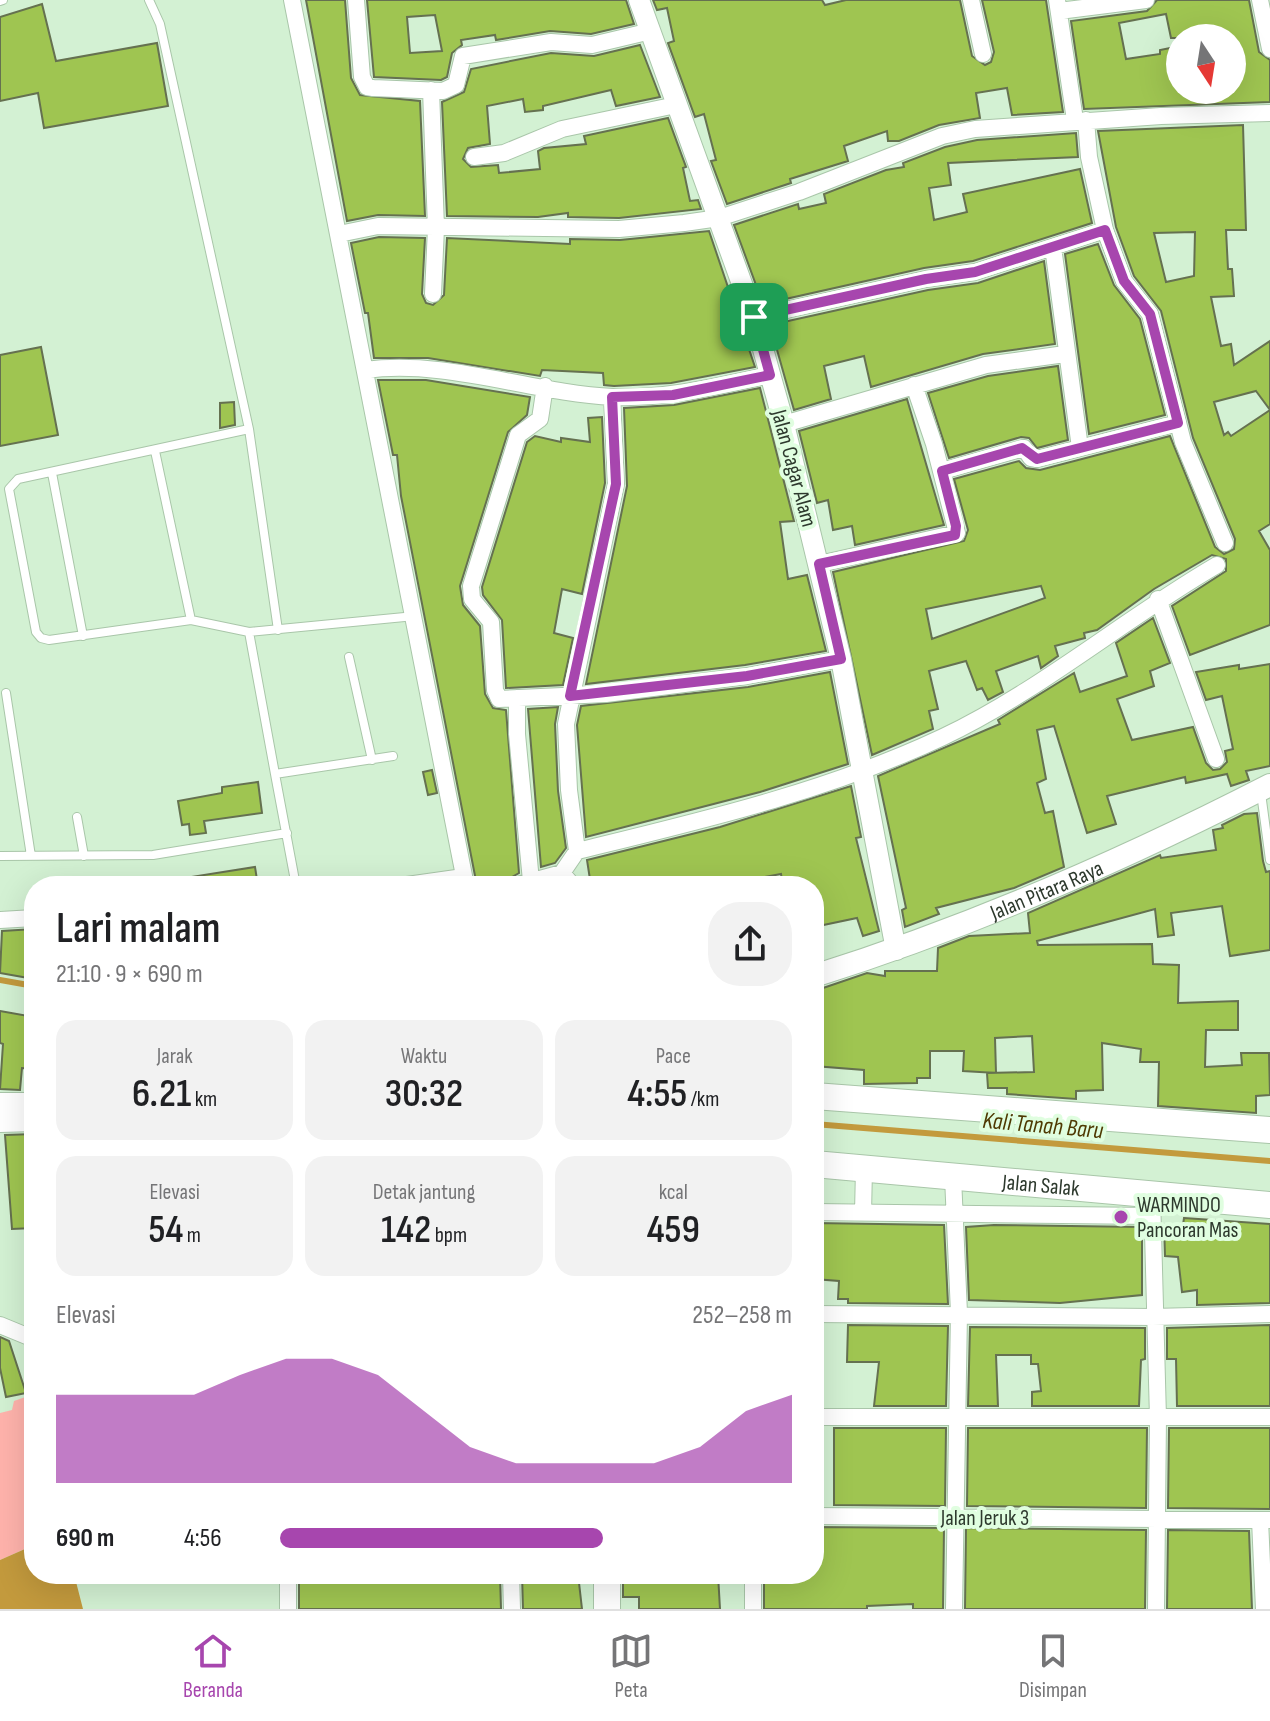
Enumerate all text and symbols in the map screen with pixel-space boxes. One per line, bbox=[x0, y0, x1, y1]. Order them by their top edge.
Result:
north arrow bbox=[1166, 24, 1246, 104]
map controls bbox=[1166, 24, 1246, 104]
pin bbox=[720, 283, 788, 351]
icon: arrive bbox=[732, 295, 776, 339]
street label: Jalan Cagar Alam bbox=[765, 406, 822, 530]
street label: Jalan Pitara Raya bbox=[986, 855, 1108, 927]
text: Lari malam bbox=[56, 902, 221, 955]
button: share bbox=[708, 902, 792, 986]
text: 21:10 · 9 × 690 m bbox=[56, 959, 203, 990]
text: Jarak bbox=[157, 1043, 193, 1070]
text: Waktu bbox=[401, 1043, 447, 1070]
text: Pace bbox=[656, 1043, 691, 1070]
text: 6.21 bbox=[132, 1070, 191, 1118]
text: 30:32 bbox=[385, 1070, 463, 1118]
text: 4:55 bbox=[627, 1070, 687, 1118]
text: km bbox=[191, 1086, 217, 1113]
text: /km bbox=[687, 1086, 719, 1113]
water label: Kali Tanah Baru bbox=[981, 1106, 1105, 1145]
street label: Jalan Salak bbox=[1000, 1169, 1081, 1203]
text: Elevasi bbox=[149, 1179, 200, 1206]
text: Detak jantung bbox=[373, 1179, 475, 1206]
text: kcal bbox=[659, 1179, 688, 1206]
place label: WARMINDO Pancoran Mas bbox=[1137, 1192, 1239, 1244]
text: 54 bbox=[148, 1206, 183, 1254]
text: 142 bbox=[381, 1206, 431, 1254]
text: 459 bbox=[647, 1206, 700, 1254]
marker: WARMINDO Pancoran Mas bbox=[1112, 1208, 1130, 1226]
text: m bbox=[183, 1222, 201, 1249]
text: bpm bbox=[431, 1222, 467, 1249]
text: Elevasi bbox=[56, 1300, 116, 1331]
text: 252–258 m bbox=[692, 1300, 792, 1331]
street label: Jalan Jeruk 3 bbox=[940, 1505, 1029, 1532]
text: 690 m bbox=[56, 1523, 114, 1554]
text: 4:56 bbox=[184, 1523, 222, 1554]
tab: Beranda bbox=[183, 1629, 243, 1704]
tab: Peta bbox=[609, 1629, 653, 1704]
tab: Disimpan bbox=[1019, 1629, 1087, 1704]

